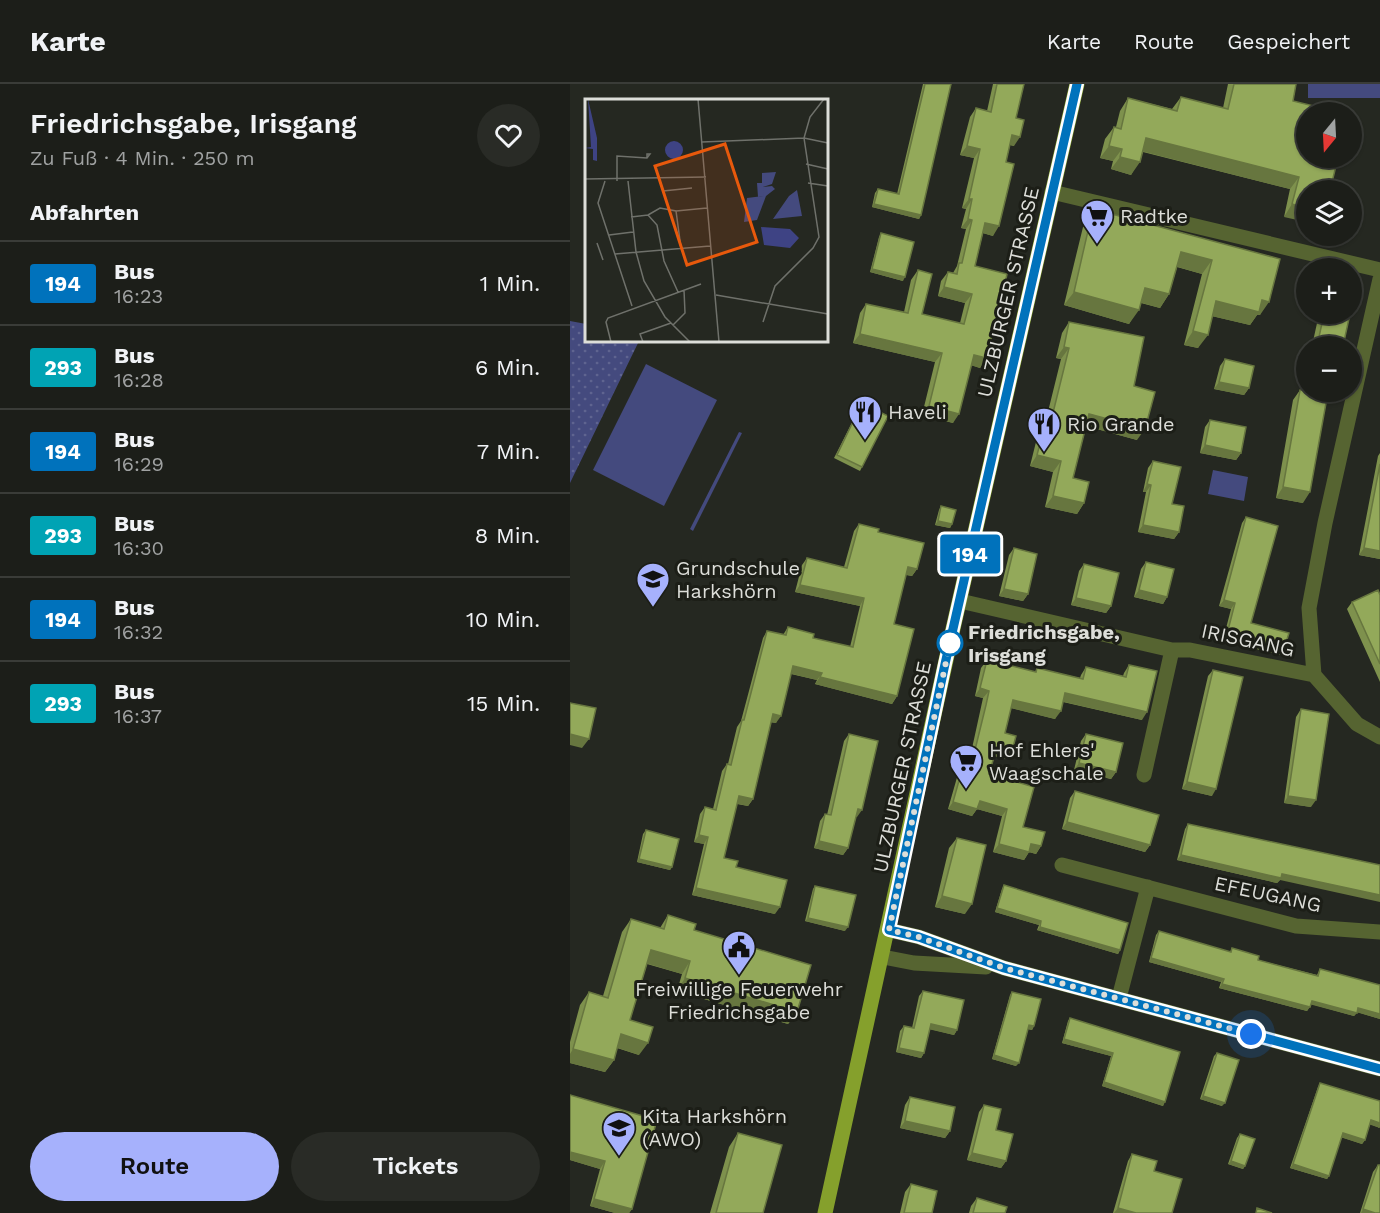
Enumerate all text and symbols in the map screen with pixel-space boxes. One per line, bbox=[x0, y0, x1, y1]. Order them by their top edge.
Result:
text: Karte bbox=[30, 25, 106, 58]
text: Karte bbox=[1047, 29, 1101, 54]
text: Route bbox=[1134, 29, 1194, 54]
text: Gespeichert bbox=[1227, 29, 1350, 54]
inset map bbox=[585, 99, 828, 342]
north arrow bbox=[1296, 102, 1362, 168]
map controls bbox=[1296, 102, 1362, 402]
button: heart bbox=[477, 104, 540, 167]
text: Friedrichsgabe, Irisgang bbox=[30, 107, 356, 140]
text: Zu Fuß · 4 Min. · 250 m bbox=[30, 146, 255, 170]
button: layers bbox=[1296, 180, 1362, 246]
street label: ULZBURGER STRASSE bbox=[972, 184, 1044, 400]
supermarket icon: Radtke bbox=[1079, 198, 1115, 245]
text: Abfahrten bbox=[30, 200, 139, 225]
place label: Radtke bbox=[1120, 204, 1188, 228]
button: + bbox=[1296, 258, 1362, 324]
text: Bus bbox=[114, 259, 154, 284]
text: 194 bbox=[45, 271, 81, 296]
text: 1 Min. bbox=[480, 271, 540, 296]
text: 16:23 bbox=[114, 284, 163, 308]
button: − bbox=[1296, 336, 1362, 402]
text: Bus bbox=[114, 343, 154, 368]
text: 293 bbox=[44, 355, 82, 380]
text: 6 Min. bbox=[475, 355, 540, 380]
text: 16:28 bbox=[114, 368, 164, 392]
restaurant icon: Haveli bbox=[847, 394, 883, 441]
place label: Haveli bbox=[888, 400, 947, 424]
restaurant icon: Rio Grande bbox=[1026, 406, 1062, 453]
place label: Rio Grande bbox=[1067, 412, 1174, 436]
text: Bus bbox=[114, 427, 154, 452]
text: 194 bbox=[45, 439, 81, 464]
text: 7 Min. bbox=[477, 439, 540, 464]
text: 16:29 bbox=[114, 452, 164, 476]
text: Bus bbox=[114, 511, 154, 536]
text: 293 bbox=[44, 523, 82, 548]
text: 8 Min. bbox=[475, 523, 540, 548]
line badge: 194 bbox=[936, 534, 1004, 574]
text: 16:30 bbox=[114, 536, 164, 560]
text: 194 bbox=[952, 542, 988, 567]
place label: Grundschule Harkshörn bbox=[676, 556, 800, 603]
school or university icon: Grundschule Harkshörn bbox=[635, 561, 671, 608]
text: Bus bbox=[114, 595, 154, 620]
text: 194 bbox=[45, 607, 81, 632]
text: 10 Min. bbox=[466, 607, 540, 632]
street label: IRISGANG bbox=[1199, 618, 1297, 662]
text: 16:32 bbox=[114, 620, 163, 644]
place label: Friedrichsgabe, Irisgang bbox=[968, 620, 1120, 667]
marker: Friedrichsgabe, Irisgang bbox=[937, 630, 963, 656]
street label: ULZBURGER STRASSE bbox=[868, 659, 936, 875]
text: Bus bbox=[114, 679, 154, 704]
text: 293 bbox=[44, 691, 82, 716]
text: 15 Min. bbox=[467, 691, 540, 716]
text: 16:37 bbox=[114, 704, 162, 728]
place label: Hof Ehlers' Waagschale bbox=[989, 738, 1104, 785]
supermarket icon: Hof Ehlers' Waagschale bbox=[948, 743, 984, 790]
street label: EFEUGANG bbox=[1212, 871, 1324, 917]
public building icon: Freiwillige Feuerwehr Friedrichsgabe bbox=[721, 929, 757, 976]
place label: Freiwillige Feuerwehr Friedrichsgabe bbox=[635, 977, 843, 1024]
your location bbox=[1236, 1019, 1266, 1049]
place label: Kita Harkshörn (AWO) bbox=[642, 1104, 787, 1151]
school or university icon: Kita Harkshörn (AWO) bbox=[601, 1110, 637, 1157]
button: Route bbox=[30, 1132, 279, 1201]
button: Tickets bbox=[291, 1132, 540, 1201]

